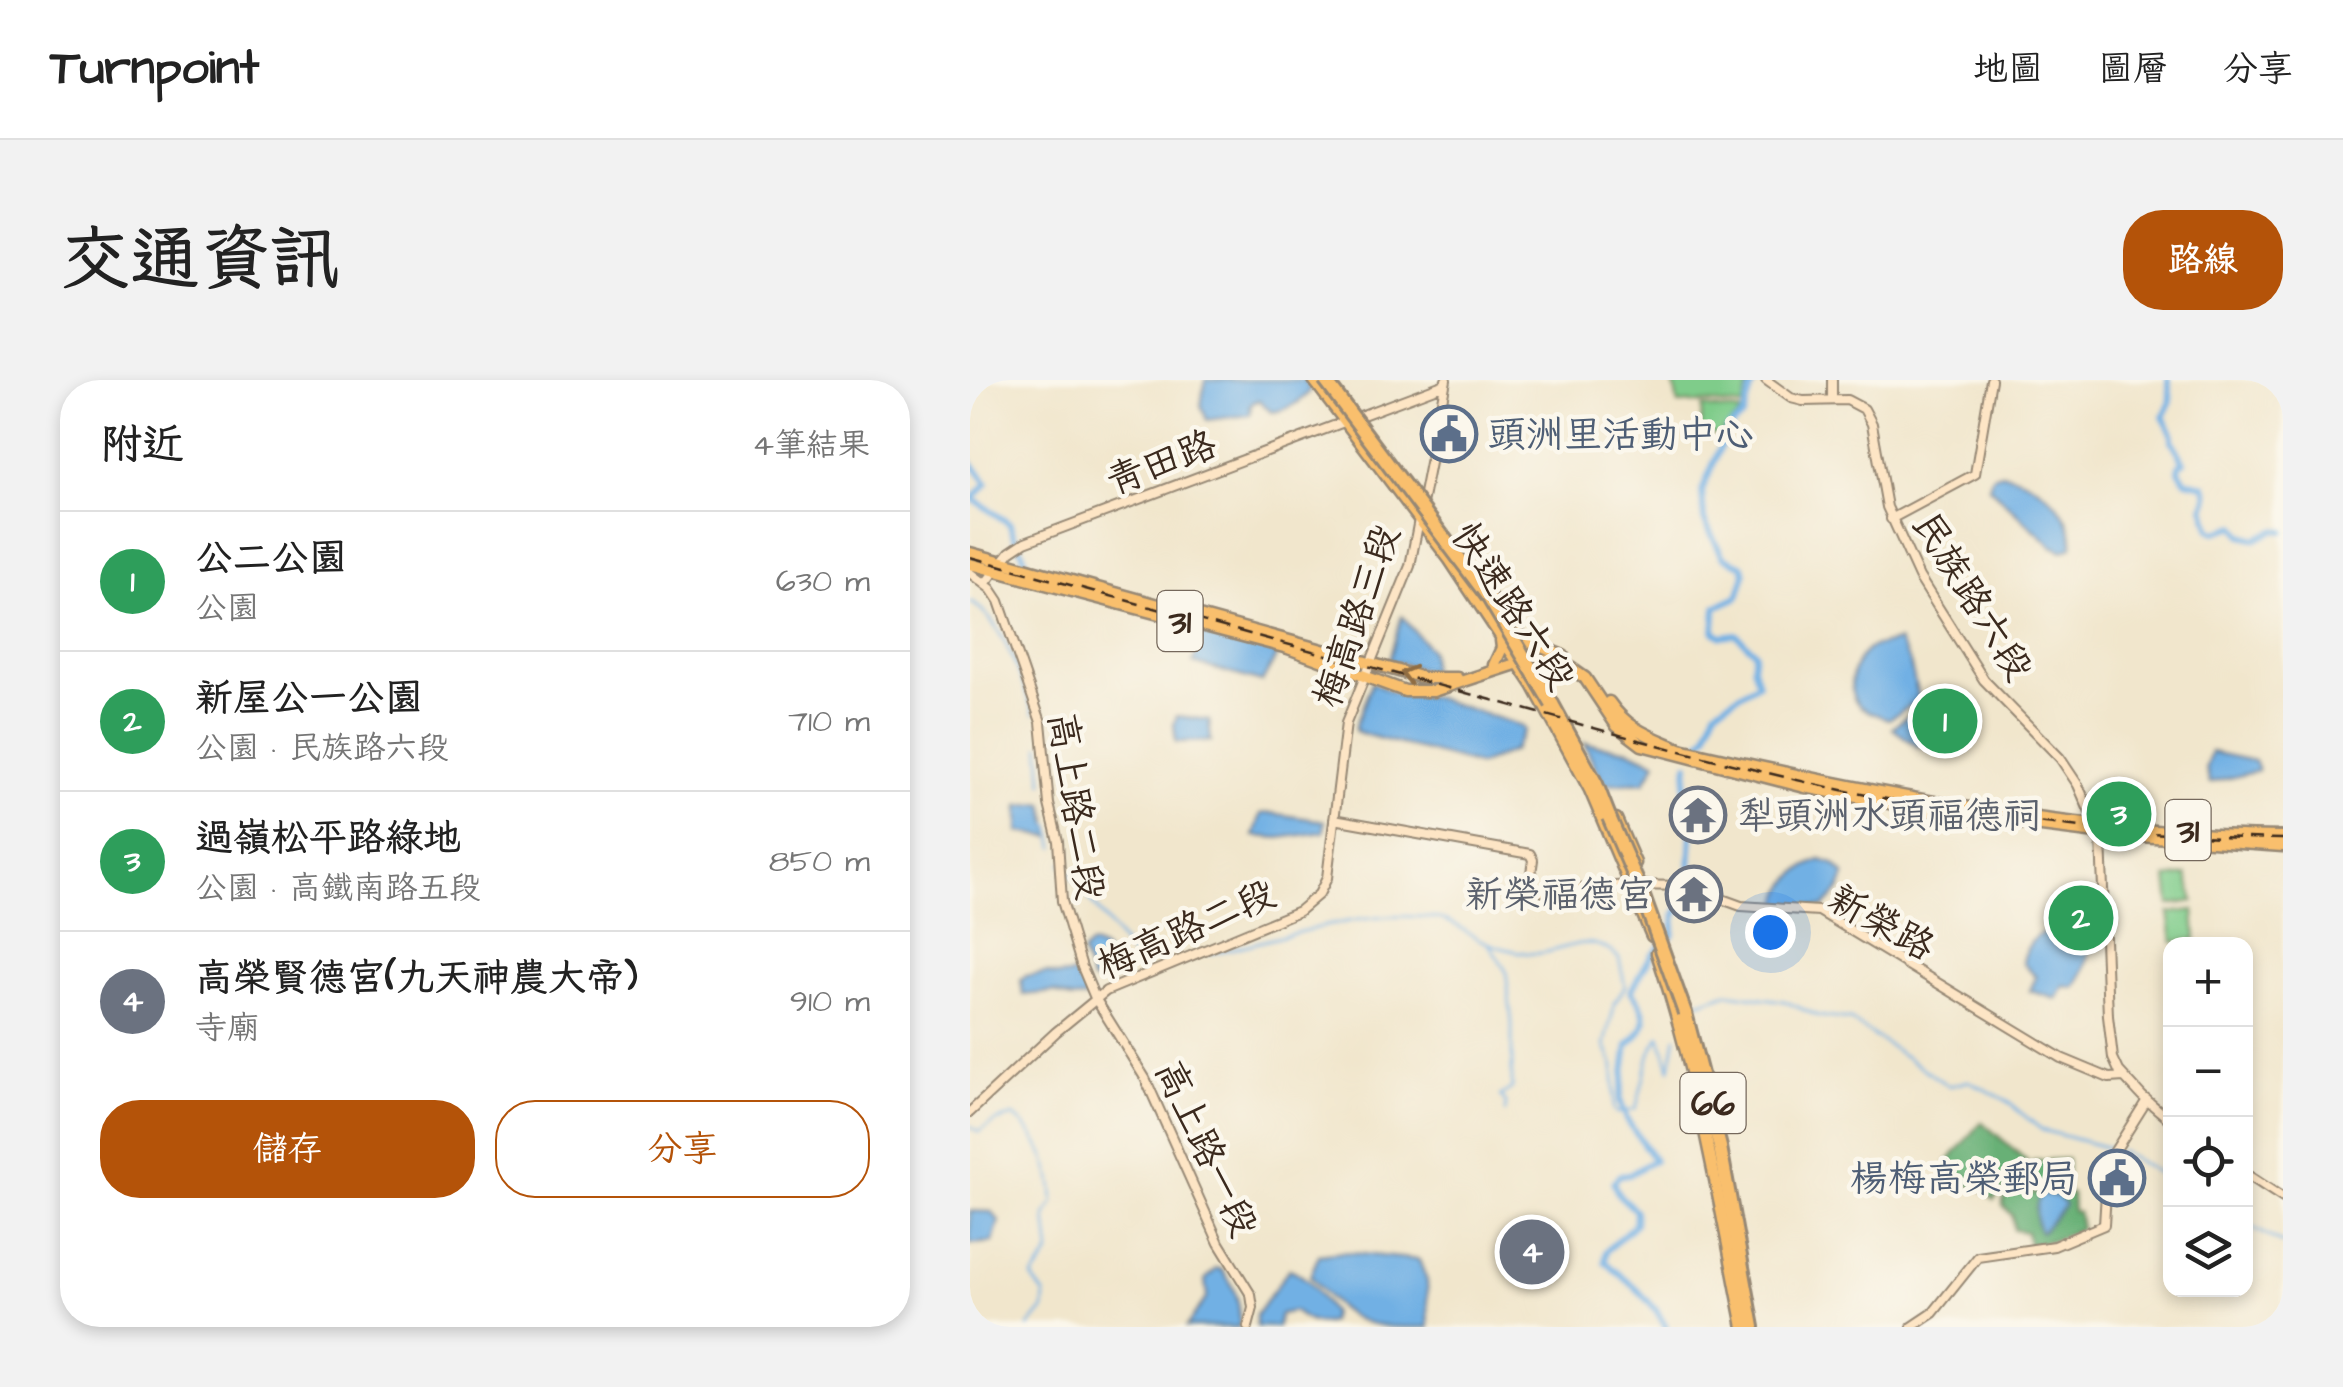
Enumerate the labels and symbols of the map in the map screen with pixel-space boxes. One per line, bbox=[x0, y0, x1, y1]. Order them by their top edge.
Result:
public building icon: 頭洲里活動中心 bbox=[1419, 404, 1479, 464]
place label: 頭洲里活動中心 bbox=[1488, 410, 1754, 462]
street label: 青田路 bbox=[1099, 419, 1224, 509]
street label: 民族路六段 bbox=[1899, 503, 2044, 691]
street label: 快速路六段 bbox=[1439, 513, 1586, 701]
street label: 梅高路三段 bbox=[1302, 518, 1413, 715]
road number: 31 bbox=[1158, 591, 1202, 651]
one-way arrow bbox=[1400, 664, 1418, 685]
pin: 1 bbox=[1912, 684, 1978, 758]
street label: 高上路二段 bbox=[1034, 708, 1116, 904]
pin: 3 bbox=[2086, 776, 2152, 852]
temple icon: 犁頭洲水頭福德祠 bbox=[1668, 785, 1728, 845]
place label: 犁頭洲水頭福德祠 bbox=[1737, 791, 2041, 843]
road number: 31 bbox=[2166, 800, 2210, 860]
temple icon: 新榮福德宮 bbox=[1664, 864, 1724, 924]
street label: 梅高路二段 bbox=[1089, 868, 1284, 993]
place label: 新榮福德宮 bbox=[1465, 870, 1655, 922]
street label: 新榮路 bbox=[1819, 873, 1943, 974]
pin: 2 bbox=[2048, 880, 2114, 956]
your location bbox=[1745, 907, 1796, 958]
street label: 高上路一段 bbox=[1141, 1052, 1269, 1246]
road number: 66 bbox=[1680, 1073, 1746, 1133]
public building icon: 楊梅高榮郵局 bbox=[2087, 1148, 2147, 1208]
place label: 楊梅高榮郵局 bbox=[1850, 1154, 2078, 1206]
pin: 4 bbox=[1500, 1214, 1564, 1290]

